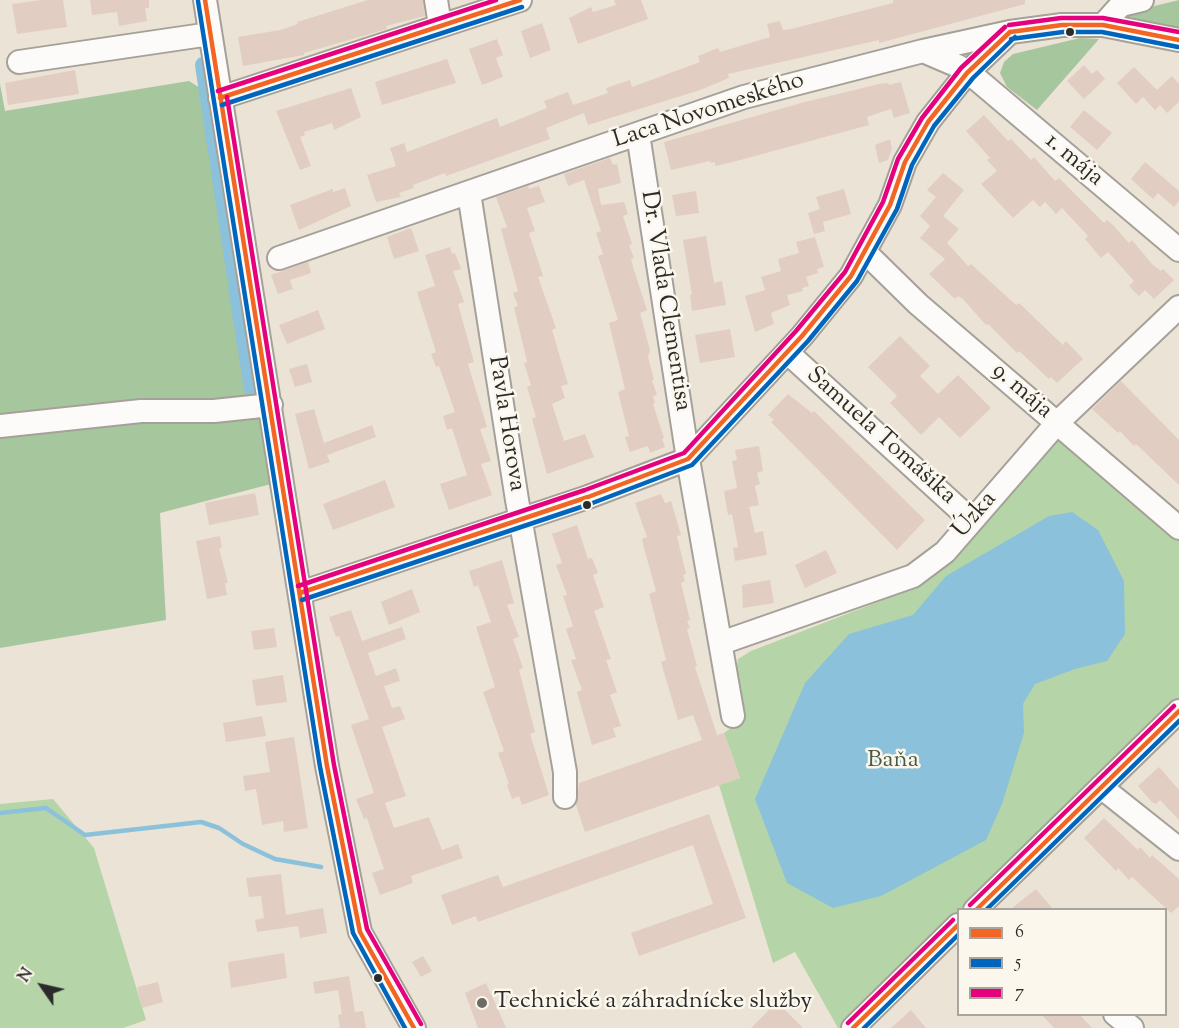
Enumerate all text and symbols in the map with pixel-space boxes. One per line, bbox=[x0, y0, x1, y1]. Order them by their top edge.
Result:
unlabelled marker bbox=[1064, 26, 1076, 38]
street label: Laca Novomeského bbox=[610, 68, 808, 156]
street label: 1. mája bbox=[1038, 128, 1108, 194]
street label: Dr. Vlada Clementisa bbox=[632, 189, 696, 413]
street label: Pavla Horova bbox=[480, 354, 530, 494]
street label: 9. mája bbox=[985, 358, 1057, 426]
street label: Samuela Tomášika bbox=[799, 362, 961, 512]
street label: Úzka bbox=[948, 487, 1004, 545]
unlabelled marker bbox=[581, 499, 593, 511]
park label: Baňa bbox=[867, 748, 919, 776]
legend bbox=[957, 908, 1167, 1016]
text: 6 bbox=[1015, 920, 1024, 946]
text: 5 bbox=[1015, 950, 1021, 976]
north arrow bbox=[12, 956, 72, 1016]
text: N bbox=[14, 964, 40, 987]
unlabelled marker bbox=[372, 972, 384, 984]
text: 7 bbox=[1015, 980, 1024, 1006]
place label: Technické a záhradnícke služby bbox=[494, 989, 812, 1017]
marker: Technické a záhradnícke služby bbox=[475, 996, 489, 1010]

